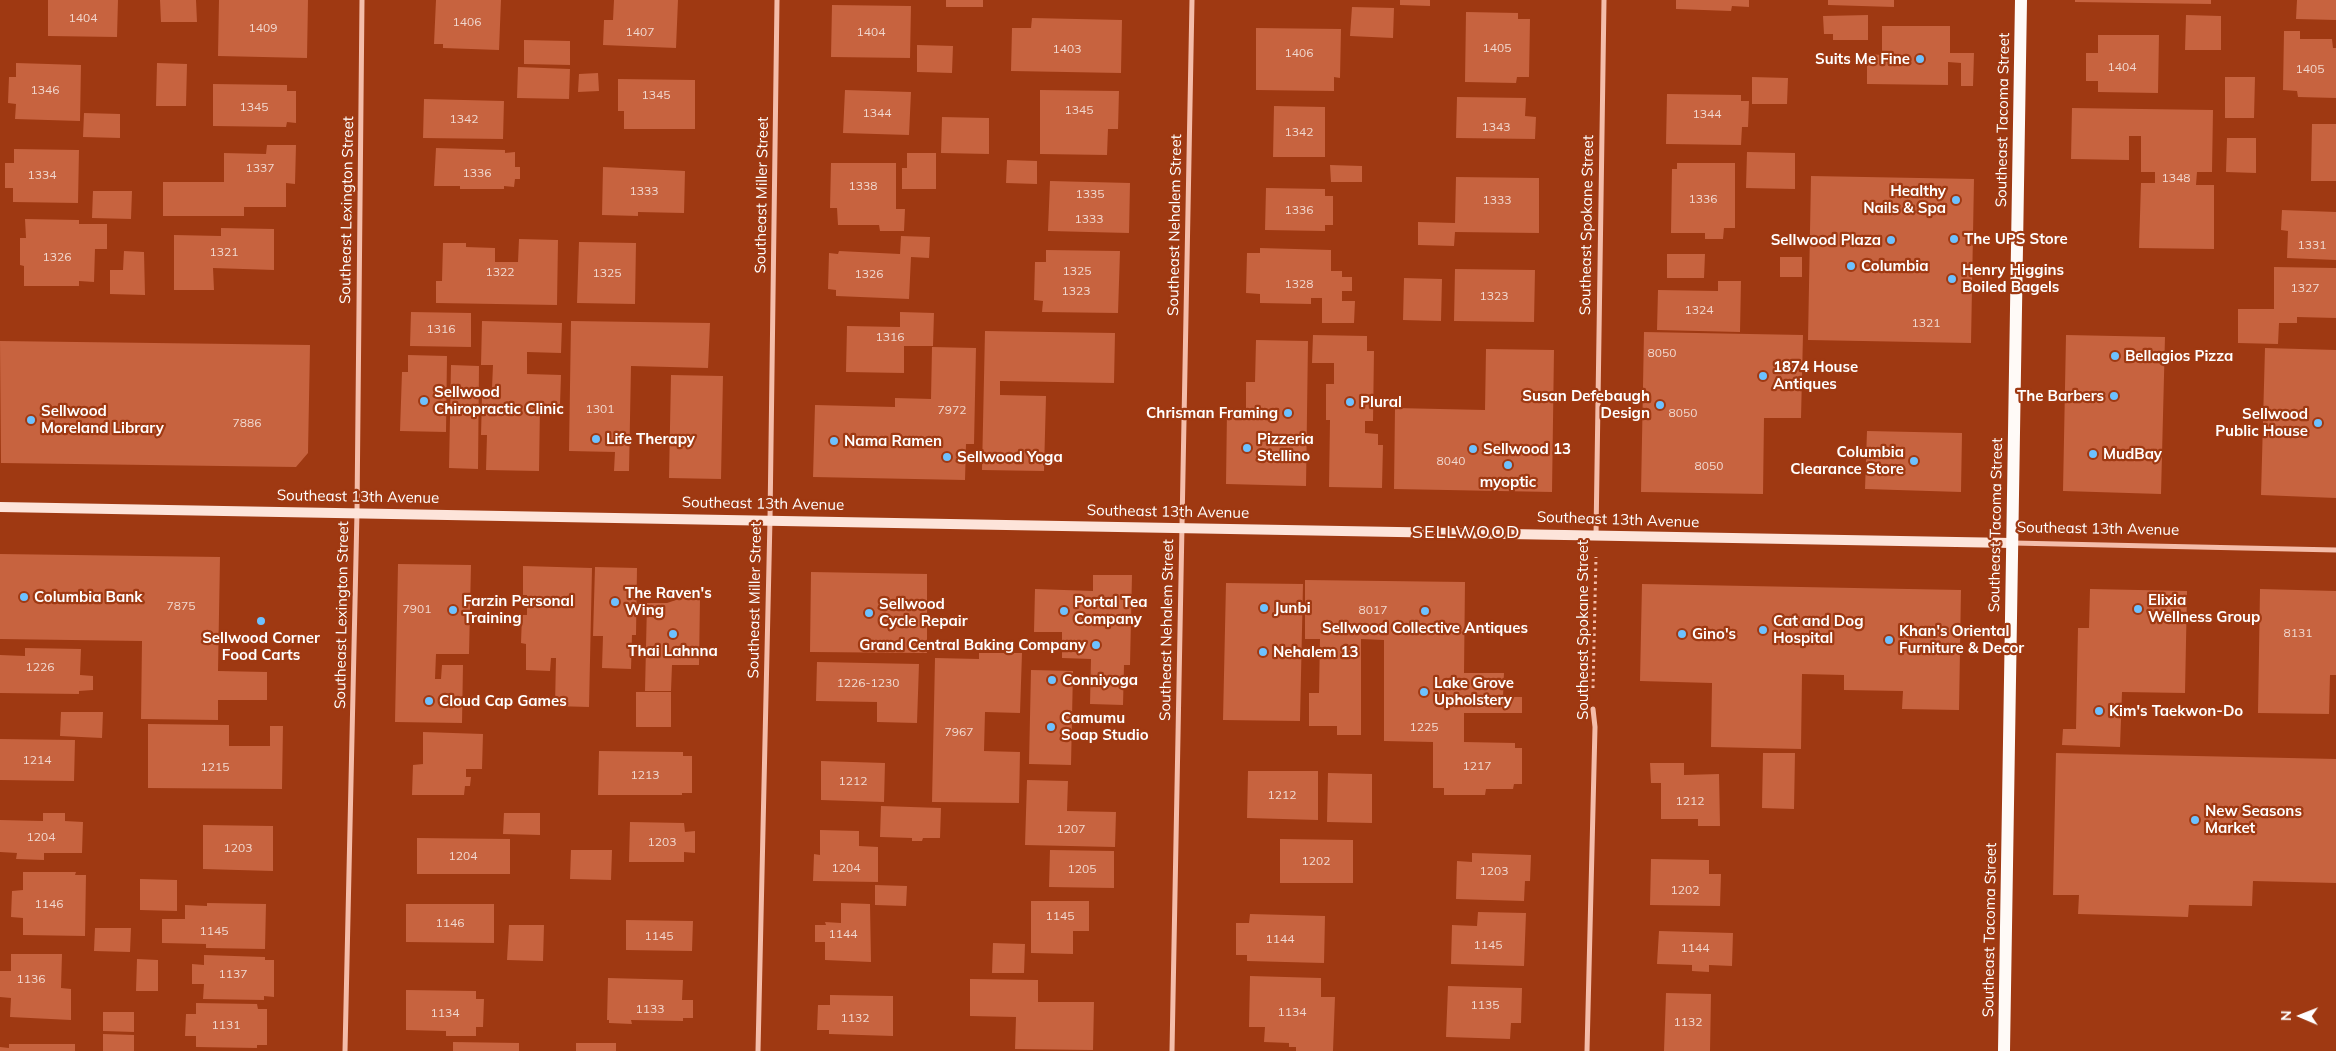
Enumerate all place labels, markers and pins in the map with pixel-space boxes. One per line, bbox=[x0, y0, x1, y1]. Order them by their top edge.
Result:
place label: Suits Me Fine bbox=[1815, 50, 1910, 68]
marker: Suits Me Fine bbox=[1914, 53, 1926, 65]
place label: Healthy Nails & Spa bbox=[1863, 182, 1946, 217]
marker: Healthy Nails & Spa bbox=[1950, 194, 1962, 206]
place label: The UPS Store bbox=[1964, 230, 2068, 248]
place label: Sellwood Plaza bbox=[1771, 231, 1881, 249]
marker: The UPS Store bbox=[1948, 233, 1960, 245]
marker: Sellwood Plaza bbox=[1885, 234, 1897, 246]
place label: Columbia bbox=[1861, 257, 1928, 275]
marker: Columbia bbox=[1845, 260, 1857, 272]
place label: Henry Higgins Boiled Bagels bbox=[1962, 261, 2064, 296]
marker: Henry Higgins Boiled Bagels bbox=[1946, 273, 1958, 285]
place label: Bellagios Pizza bbox=[2125, 347, 2233, 365]
marker: Bellagios Pizza bbox=[2109, 350, 2121, 362]
place label: 1874 House Antiques bbox=[1773, 358, 1858, 393]
marker: 1874 House Antiques bbox=[1757, 370, 1769, 382]
place label: Sellwood Chiropractic Clinic bbox=[434, 383, 564, 418]
place label: Susan Defebaugh Design bbox=[1522, 387, 1650, 422]
place label: The Barbers bbox=[2017, 387, 2104, 405]
marker: The Barbers bbox=[2108, 390, 2120, 402]
place label: Plural bbox=[1360, 393, 1402, 411]
marker: Sellwood Chiropractic Clinic bbox=[418, 395, 430, 407]
marker: Plural bbox=[1344, 396, 1356, 408]
marker: Susan Defebaugh Design bbox=[1654, 399, 1666, 411]
place label: Sellwood Moreland Library bbox=[41, 402, 164, 437]
place label: Chrisman Framing bbox=[1146, 404, 1278, 422]
place label: Sellwood Public House bbox=[2215, 405, 2308, 440]
marker: Chrisman Framing bbox=[1282, 407, 1294, 419]
marker: Sellwood Moreland Library bbox=[25, 414, 37, 426]
marker: Sellwood Public House bbox=[2312, 417, 2324, 429]
place label: Life Therapy bbox=[606, 430, 695, 448]
place label: Pizzeria Stellino bbox=[1257, 430, 1314, 465]
place label: Nama Ramen bbox=[844, 432, 942, 450]
marker: Life Therapy bbox=[590, 433, 602, 445]
marker: Nama Ramen bbox=[828, 435, 840, 447]
place label: Sellwood 13 bbox=[1483, 440, 1571, 458]
marker: Pizzeria Stellino bbox=[1241, 442, 1253, 454]
marker: Sellwood 13 bbox=[1467, 443, 1479, 455]
place label: Columbia Clearance Store bbox=[1790, 443, 1904, 478]
place label: MudBay bbox=[2103, 445, 2162, 463]
place label: Sellwood Yoga bbox=[957, 448, 1063, 466]
marker: MudBay bbox=[2087, 448, 2099, 460]
marker: Sellwood Yoga bbox=[941, 451, 953, 463]
marker: Columbia Clearance Store bbox=[1908, 455, 1920, 467]
marker: myoptic bbox=[1502, 459, 1514, 471]
place label: myoptic bbox=[1480, 473, 1536, 491]
place label: The Raven's Wing bbox=[625, 584, 712, 619]
place label: Columbia Bank bbox=[34, 588, 143, 606]
marker: Columbia Bank bbox=[18, 591, 30, 603]
place label: Elixia Wellness Group bbox=[2148, 591, 2260, 626]
place label: Farzin Personal Training bbox=[463, 592, 574, 627]
place label: Portal Tea Company bbox=[1074, 593, 1147, 628]
place label: Sellwood Cycle Repair bbox=[879, 595, 968, 630]
marker: The Raven's Wing bbox=[609, 596, 621, 608]
place label: Junbi bbox=[1274, 599, 1311, 617]
marker: Junbi bbox=[1258, 602, 1270, 614]
marker: Elixia Wellness Group bbox=[2132, 603, 2144, 615]
marker: Farzin Personal Training bbox=[447, 604, 459, 616]
marker: Portal Tea Company bbox=[1058, 605, 1070, 617]
marker: Sellwood Collective Antiques bbox=[1419, 605, 1431, 617]
marker: Sellwood Cycle Repair bbox=[863, 607, 875, 619]
place label: Cat and Dog Hospital bbox=[1773, 612, 1863, 647]
marker: Sellwood Corner Food Carts bbox=[255, 615, 267, 627]
place label: Sellwood Collective Antiques bbox=[1322, 619, 1528, 637]
place label: Khan's Oriental Furniture & Decor bbox=[1899, 622, 2024, 657]
marker: Cat and Dog Hospital bbox=[1757, 624, 1769, 636]
place label: Gino's bbox=[1692, 625, 1736, 643]
marker: Thai Lahnna bbox=[667, 628, 679, 640]
marker: Gino's bbox=[1676, 628, 1688, 640]
place label: Sellwood Corner Food Carts bbox=[202, 629, 320, 664]
marker: Khan's Oriental Furniture & Decor bbox=[1883, 634, 1895, 646]
place label: Grand Central Baking Company bbox=[859, 636, 1086, 654]
marker: Grand Central Baking Company bbox=[1090, 639, 1102, 651]
place label: Thai Lahnna bbox=[628, 642, 718, 660]
place label: Nehalem 13 bbox=[1273, 643, 1359, 661]
marker: Nehalem 13 bbox=[1257, 646, 1269, 658]
place label: Conniyoga bbox=[1062, 671, 1138, 689]
marker: Conniyoga bbox=[1046, 674, 1058, 686]
place label: Lake Grove Upholstery bbox=[1434, 674, 1514, 709]
marker: Lake Grove Upholstery bbox=[1418, 686, 1430, 698]
place label: Cloud Cap Games bbox=[439, 692, 567, 710]
marker: Cloud Cap Games bbox=[423, 695, 435, 707]
place label: Kim's Taekwon-Do bbox=[2109, 702, 2243, 720]
marker: Kim's Taekwon-Do bbox=[2093, 705, 2105, 717]
place label: Camumu Soap Studio bbox=[1061, 709, 1149, 744]
marker: Camumu Soap Studio bbox=[1045, 721, 1057, 733]
place label: New Seasons Market bbox=[2205, 802, 2302, 837]
marker: New Seasons Market bbox=[2189, 814, 2201, 826]

